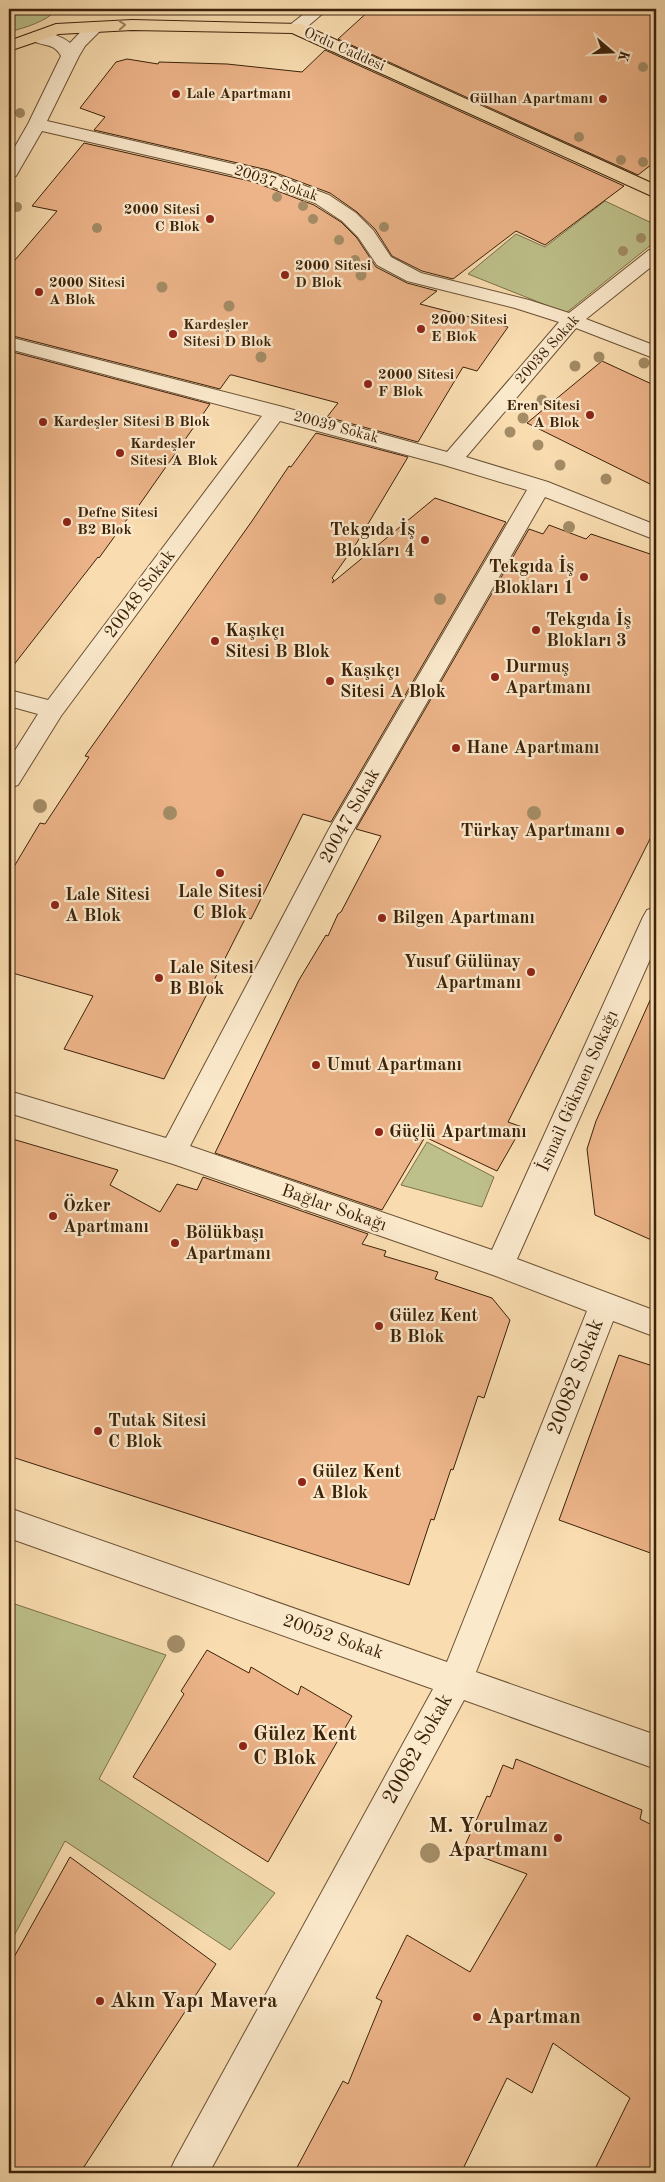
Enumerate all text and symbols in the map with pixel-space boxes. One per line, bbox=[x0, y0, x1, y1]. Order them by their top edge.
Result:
one-way arrow bbox=[119, 20, 127, 31]
street label: Ordu Caddesi bbox=[301, 25, 387, 75]
north arrow bbox=[588, 28, 638, 78]
text: K bbox=[615, 49, 632, 63]
place label: Lale Apartmanı bbox=[186, 87, 291, 102]
marker: Lale Apartmanı bbox=[170, 88, 182, 100]
place label: Gülhan Apartmanı bbox=[469, 92, 593, 107]
marker: Gülhan Apartmanı bbox=[597, 93, 609, 105]
street label: 20037 Sokak bbox=[232, 163, 320, 205]
place label: 2000 Sitesi C Blok bbox=[124, 203, 201, 235]
marker: 2000 Sitesi C Blok bbox=[204, 213, 216, 225]
place label: 2000 Sitesi D Blok bbox=[295, 259, 371, 291]
marker: 2000 Sitesi D Blok bbox=[279, 269, 291, 281]
place label: 2000 Sitesi A Blok bbox=[49, 276, 125, 308]
marker: 2000 Sitesi A Blok bbox=[33, 286, 45, 298]
street label: 20038 Sokak bbox=[513, 312, 583, 388]
place label: 2000 Sitesi E Blok bbox=[431, 313, 507, 345]
place label: Kardeşler Sitesi D Blok bbox=[183, 318, 272, 350]
marker: 2000 Sitesi E Blok bbox=[415, 323, 427, 335]
marker: Kardeşler Sitesi D Blok bbox=[167, 328, 179, 340]
place label: 2000 Sitesi F Blok bbox=[378, 368, 454, 400]
marker: 2000 Sitesi F Blok bbox=[362, 378, 374, 390]
place label: Eren Sitesi A Blok bbox=[506, 399, 581, 431]
street label: 20039 Sokak bbox=[292, 409, 380, 447]
marker: Eren Sitesi A Blok bbox=[584, 409, 596, 421]
place label: Kardeşler Sitesi B Blok bbox=[53, 415, 211, 430]
marker: Kardeşler Sitesi B Blok bbox=[37, 416, 49, 428]
place label: Kardeşler Sitesi A Blok bbox=[130, 437, 219, 469]
marker: Kardeşler Sitesi A Blok bbox=[114, 447, 126, 459]
place label: Defne Sitesi B2 Blok bbox=[77, 506, 158, 538]
marker: Defne Sitesi B2 Blok bbox=[61, 516, 73, 528]
place label: Tekgıda İş Blokları 4 bbox=[330, 518, 415, 560]
marker: Tekgıda İş Blokları 4 bbox=[419, 534, 431, 546]
street label: 20048 Sokak bbox=[101, 547, 179, 641]
place label: Tekgıda İş Blokları 1 bbox=[489, 555, 574, 597]
marker: Tekgıda İş Blokları 1 bbox=[578, 571, 590, 583]
place label: Tekgıda İş Blokları 3 bbox=[546, 608, 631, 650]
place label: Kaşıkçı Sitesi B Blok bbox=[225, 622, 330, 661]
marker: Tekgıda İş Blokları 3 bbox=[530, 624, 542, 636]
marker: Kaşıkçı Sitesi B Blok bbox=[209, 635, 221, 647]
place label: Durmuş Apartmanı bbox=[505, 658, 591, 697]
place label: Kaşıkçı Sitesi A Blok bbox=[340, 662, 446, 701]
marker: Durmuş Apartmanı bbox=[489, 671, 501, 683]
marker: Kaşıkçı Sitesi A Blok bbox=[324, 675, 336, 687]
place label: Hane Apartmanı bbox=[466, 739, 599, 757]
marker: Hane Apartmanı bbox=[450, 742, 462, 754]
street label: 20047 Sokak bbox=[317, 766, 383, 866]
place label: Türkay Apartmanı bbox=[460, 822, 610, 840]
marker: Türkay Apartmanı bbox=[614, 825, 626, 837]
marker: Lale Sitesi C Blok bbox=[214, 867, 226, 879]
place label: Lale Sitesi C Blok bbox=[178, 883, 262, 922]
place label: Lale Sitesi A Blok bbox=[65, 886, 150, 925]
marker: Lale Sitesi A Blok bbox=[49, 899, 61, 911]
place label: Bilgen Apartmanı bbox=[392, 909, 535, 927]
marker: Bilgen Apartmanı bbox=[376, 912, 388, 924]
place label: Yusuf Gülünay Apartmanı bbox=[404, 953, 521, 992]
place label: Lale Sitesi B Blok bbox=[169, 959, 254, 998]
marker: Yusuf Gülünay Apartmanı bbox=[525, 966, 537, 978]
marker: Lale Sitesi B Blok bbox=[153, 972, 165, 984]
street label: İsmail Gökmen Sokağı bbox=[532, 1006, 622, 1174]
place label: Umut Apartmanı bbox=[326, 1056, 462, 1074]
marker: Umut Apartmanı bbox=[310, 1059, 322, 1071]
place label: Güçlü Apartmanı bbox=[389, 1123, 527, 1141]
marker: Güçlü Apartmanı bbox=[373, 1126, 385, 1138]
street label: Bağlar Sokağı bbox=[279, 1182, 389, 1234]
place label: Özker Apartmanı bbox=[63, 1193, 149, 1236]
marker: Özker Apartmanı bbox=[47, 1210, 59, 1222]
place label: Bölükbaşı Apartmanı bbox=[185, 1224, 271, 1263]
marker: Bölükbaşı Apartmanı bbox=[169, 1237, 181, 1249]
place label: Gülez Kent B Blok bbox=[389, 1307, 479, 1346]
street label: 20082 Sokak bbox=[544, 1316, 608, 1438]
marker: Gülez Kent B Blok bbox=[373, 1320, 385, 1332]
place label: Tutak Sitesi C Blok bbox=[108, 1412, 206, 1451]
marker: Tutak Sitesi C Blok bbox=[92, 1425, 104, 1437]
place label: Gülez Kent A Blok bbox=[312, 1463, 402, 1502]
marker: Gülez Kent A Blok bbox=[296, 1476, 308, 1488]
street label: 20052 Sokak bbox=[280, 1611, 386, 1663]
street label: 20082 Sokak bbox=[379, 1690, 457, 1808]
place label: Gülez Kent C Blok bbox=[253, 1724, 357, 1769]
marker: Gülez Kent C Blok bbox=[237, 1740, 249, 1752]
place label: M. Yorulmaz Apartmanı bbox=[429, 1816, 548, 1861]
marker: M. Yorulmaz Apartmanı bbox=[552, 1832, 564, 1844]
place label: Akın Yapı Mavera bbox=[110, 1991, 278, 2012]
marker: Akın Yapı Mavera bbox=[94, 1995, 106, 2007]
place label: Apartman bbox=[487, 2007, 581, 2028]
marker: Apartman bbox=[471, 2011, 483, 2023]

